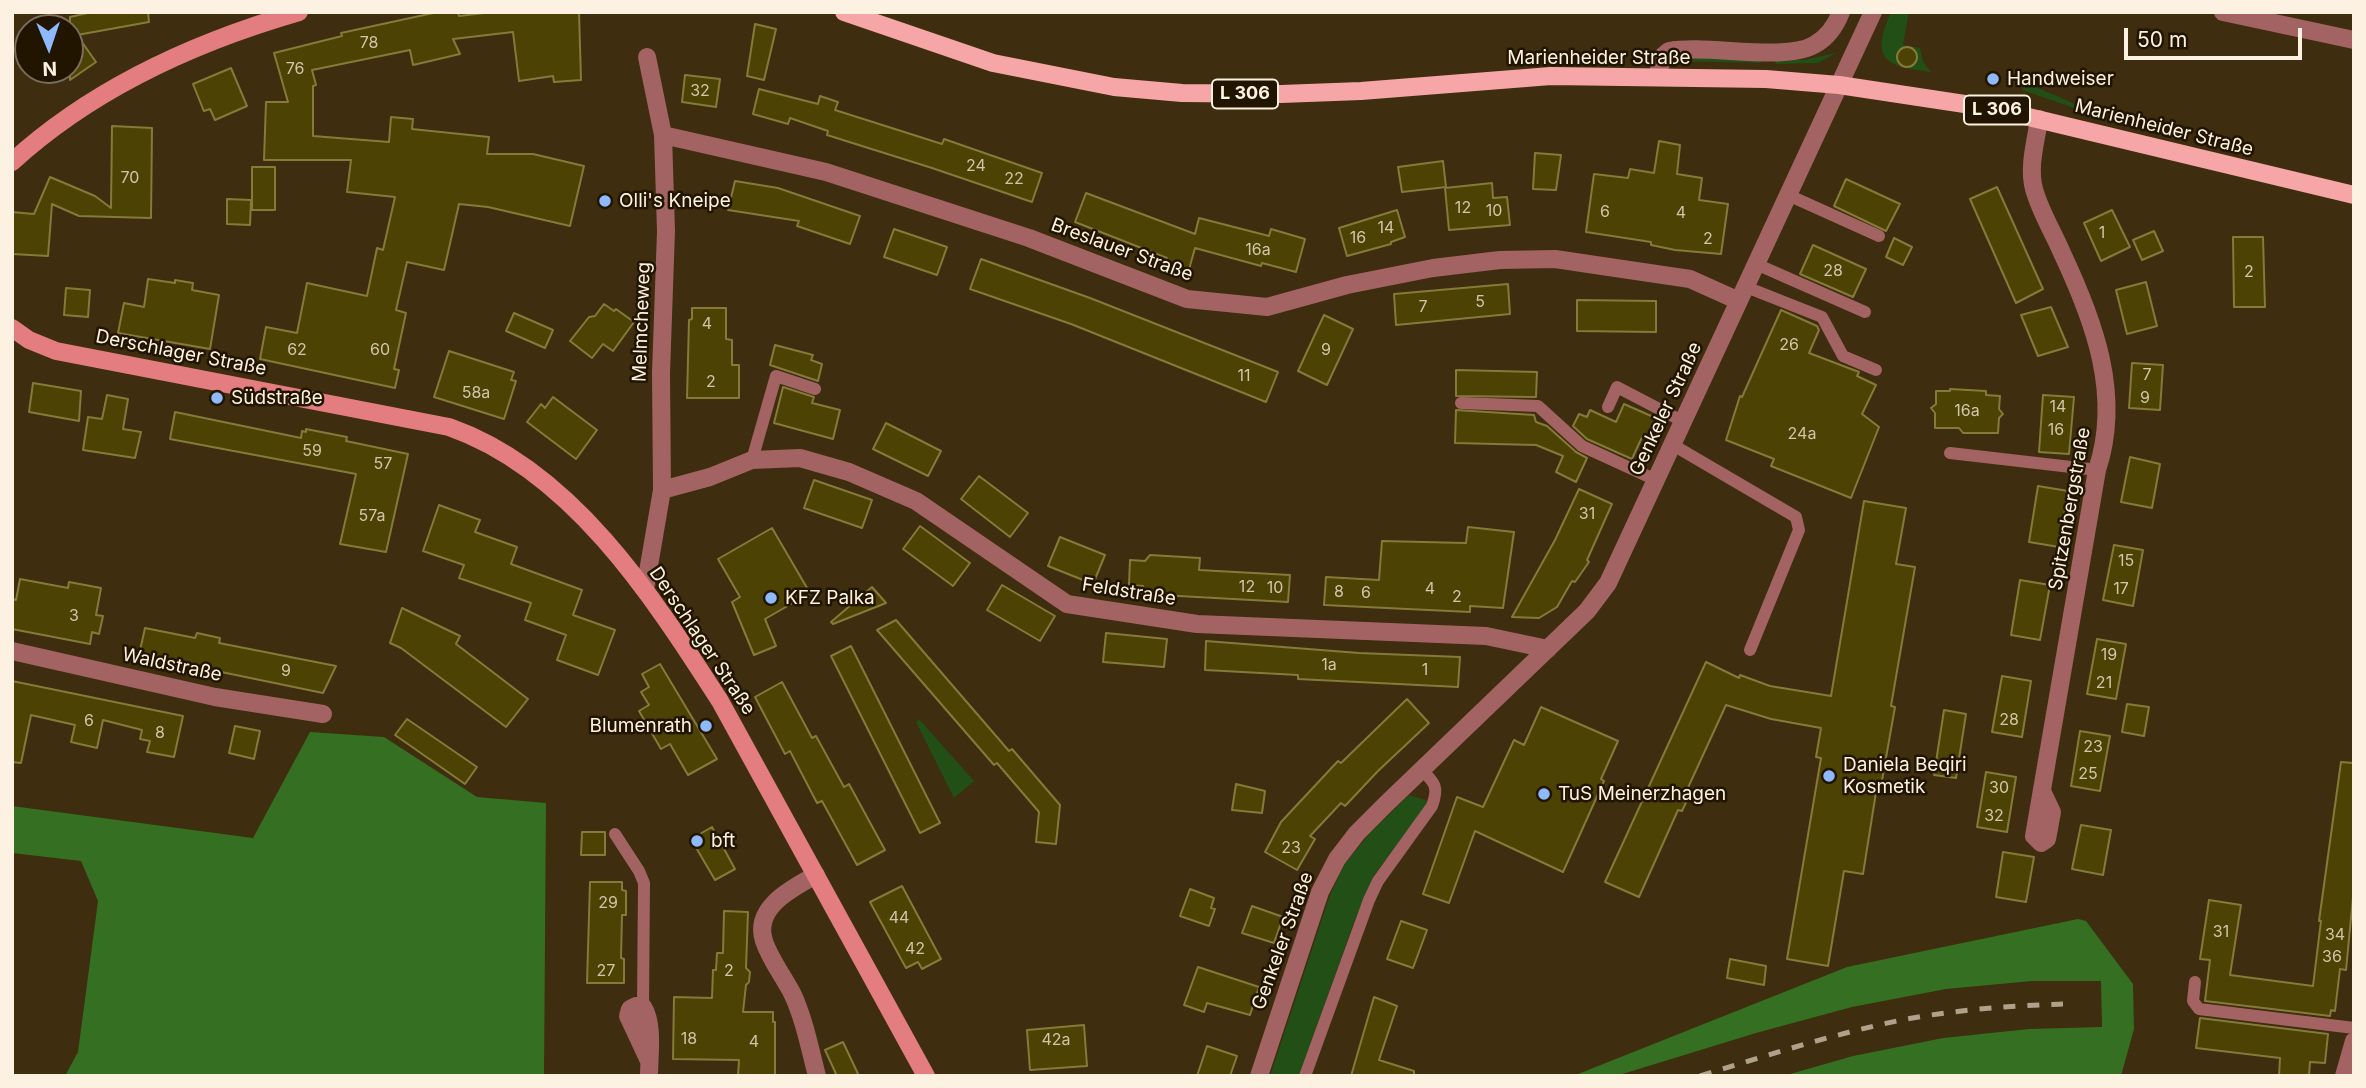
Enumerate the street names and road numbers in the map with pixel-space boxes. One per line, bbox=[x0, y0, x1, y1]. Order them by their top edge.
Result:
street label: Marienheider Straße bbox=[1507, 47, 1691, 69]
road number: L 306 bbox=[1212, 80, 1278, 108]
street label: Marienheider Straße bbox=[2072, 95, 2256, 161]
road number: L 306 bbox=[1964, 96, 2030, 124]
street label: Breslauer Straße bbox=[1048, 214, 1196, 286]
street label: Melmcheweg bbox=[629, 262, 655, 382]
street label: Derschlager Straße bbox=[94, 325, 268, 381]
street label: Genkeler Straße bbox=[1625, 339, 1707, 479]
street label: Spitzenbergstraße bbox=[2044, 426, 2096, 592]
street label: Derschlager Straße bbox=[644, 563, 760, 719]
street label: Feldstraße bbox=[1080, 573, 1178, 611]
street label: Waldstraße bbox=[120, 643, 224, 687]
street label: Genkeler Straße bbox=[1248, 869, 1318, 1013]

